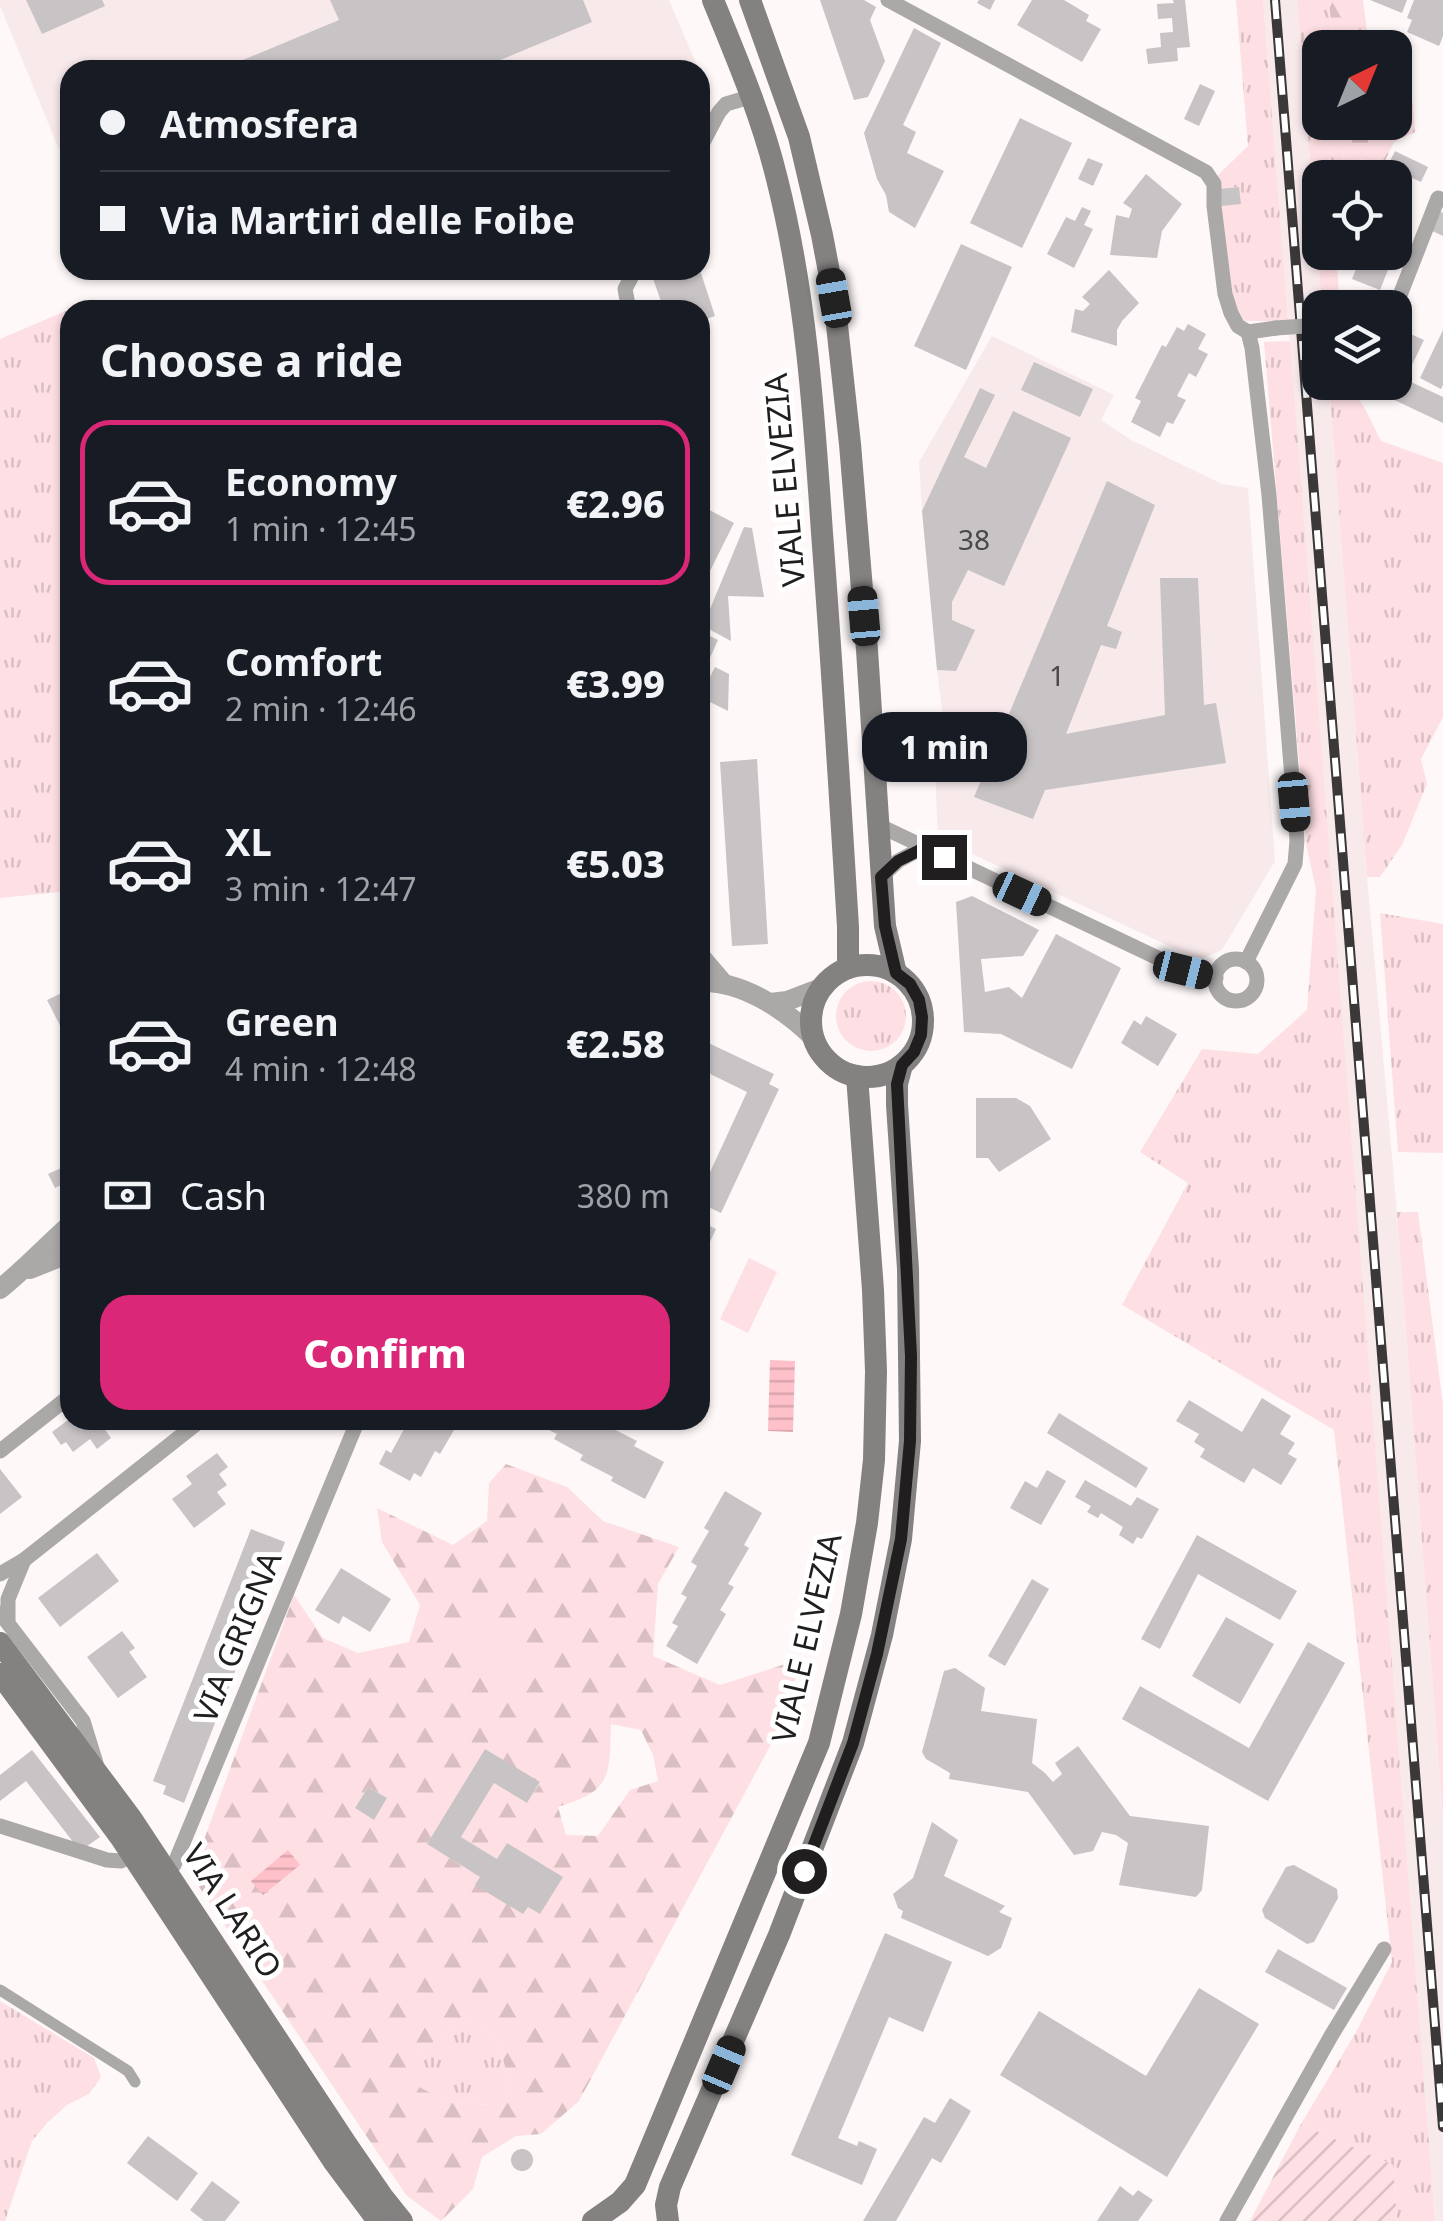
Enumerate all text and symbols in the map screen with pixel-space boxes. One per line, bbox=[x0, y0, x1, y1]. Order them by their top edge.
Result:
north arrow bbox=[1302, 30, 1412, 140]
map controls bbox=[1302, 30, 1412, 400]
text: Atmosfera bbox=[160, 97, 359, 149]
button: locate bbox=[1302, 160, 1412, 270]
text: Via Martiri delle Foibe bbox=[160, 193, 575, 245]
car bbox=[814, 266, 854, 330]
button: layers bbox=[1302, 290, 1412, 400]
text: Choose a ride bbox=[100, 329, 403, 390]
street label: VIALE ELVEZIA bbox=[753, 371, 814, 589]
text: Economy bbox=[225, 455, 397, 507]
icon: car bbox=[105, 458, 195, 548]
text: €2.96 bbox=[566, 477, 665, 529]
text: 1 min · 12:45 bbox=[225, 507, 417, 550]
house number: 38 bbox=[958, 520, 990, 558]
car bbox=[846, 585, 882, 647]
text: Comfort bbox=[225, 635, 382, 687]
icon: car bbox=[105, 638, 195, 728]
house number: 1 bbox=[1049, 656, 1065, 694]
text: €3.99 bbox=[566, 657, 665, 709]
text: 2 min · 12:46 bbox=[225, 687, 417, 730]
callout: 1 min bbox=[862, 712, 1026, 782]
text: 1 min bbox=[900, 725, 989, 768]
car bbox=[1276, 771, 1312, 833]
text: XL bbox=[225, 815, 272, 867]
icon: car bbox=[105, 818, 195, 908]
route end bbox=[922, 835, 967, 880]
text: €5.03 bbox=[566, 837, 665, 889]
text: 3 min · 12:47 bbox=[225, 867, 417, 910]
car bbox=[988, 868, 1056, 920]
car bbox=[1150, 948, 1216, 992]
text: Green bbox=[225, 995, 339, 1047]
icon: car bbox=[105, 998, 195, 1088]
text: €2.58 bbox=[566, 1017, 665, 1069]
text: 4 min · 12:48 bbox=[225, 1047, 417, 1090]
icon: cash bbox=[100, 1168, 155, 1223]
text: Cash bbox=[180, 1169, 267, 1221]
text: 380 m bbox=[577, 1174, 670, 1217]
button: Confirm bbox=[100, 1295, 670, 1410]
street label: VIALE ELVEZIA bbox=[761, 1528, 851, 1747]
street label: VIA GRIGNA bbox=[183, 1544, 291, 1728]
street label: VIA LARIO bbox=[174, 1835, 293, 1986]
route start bbox=[782, 1849, 827, 1894]
car bbox=[698, 2032, 750, 2098]

